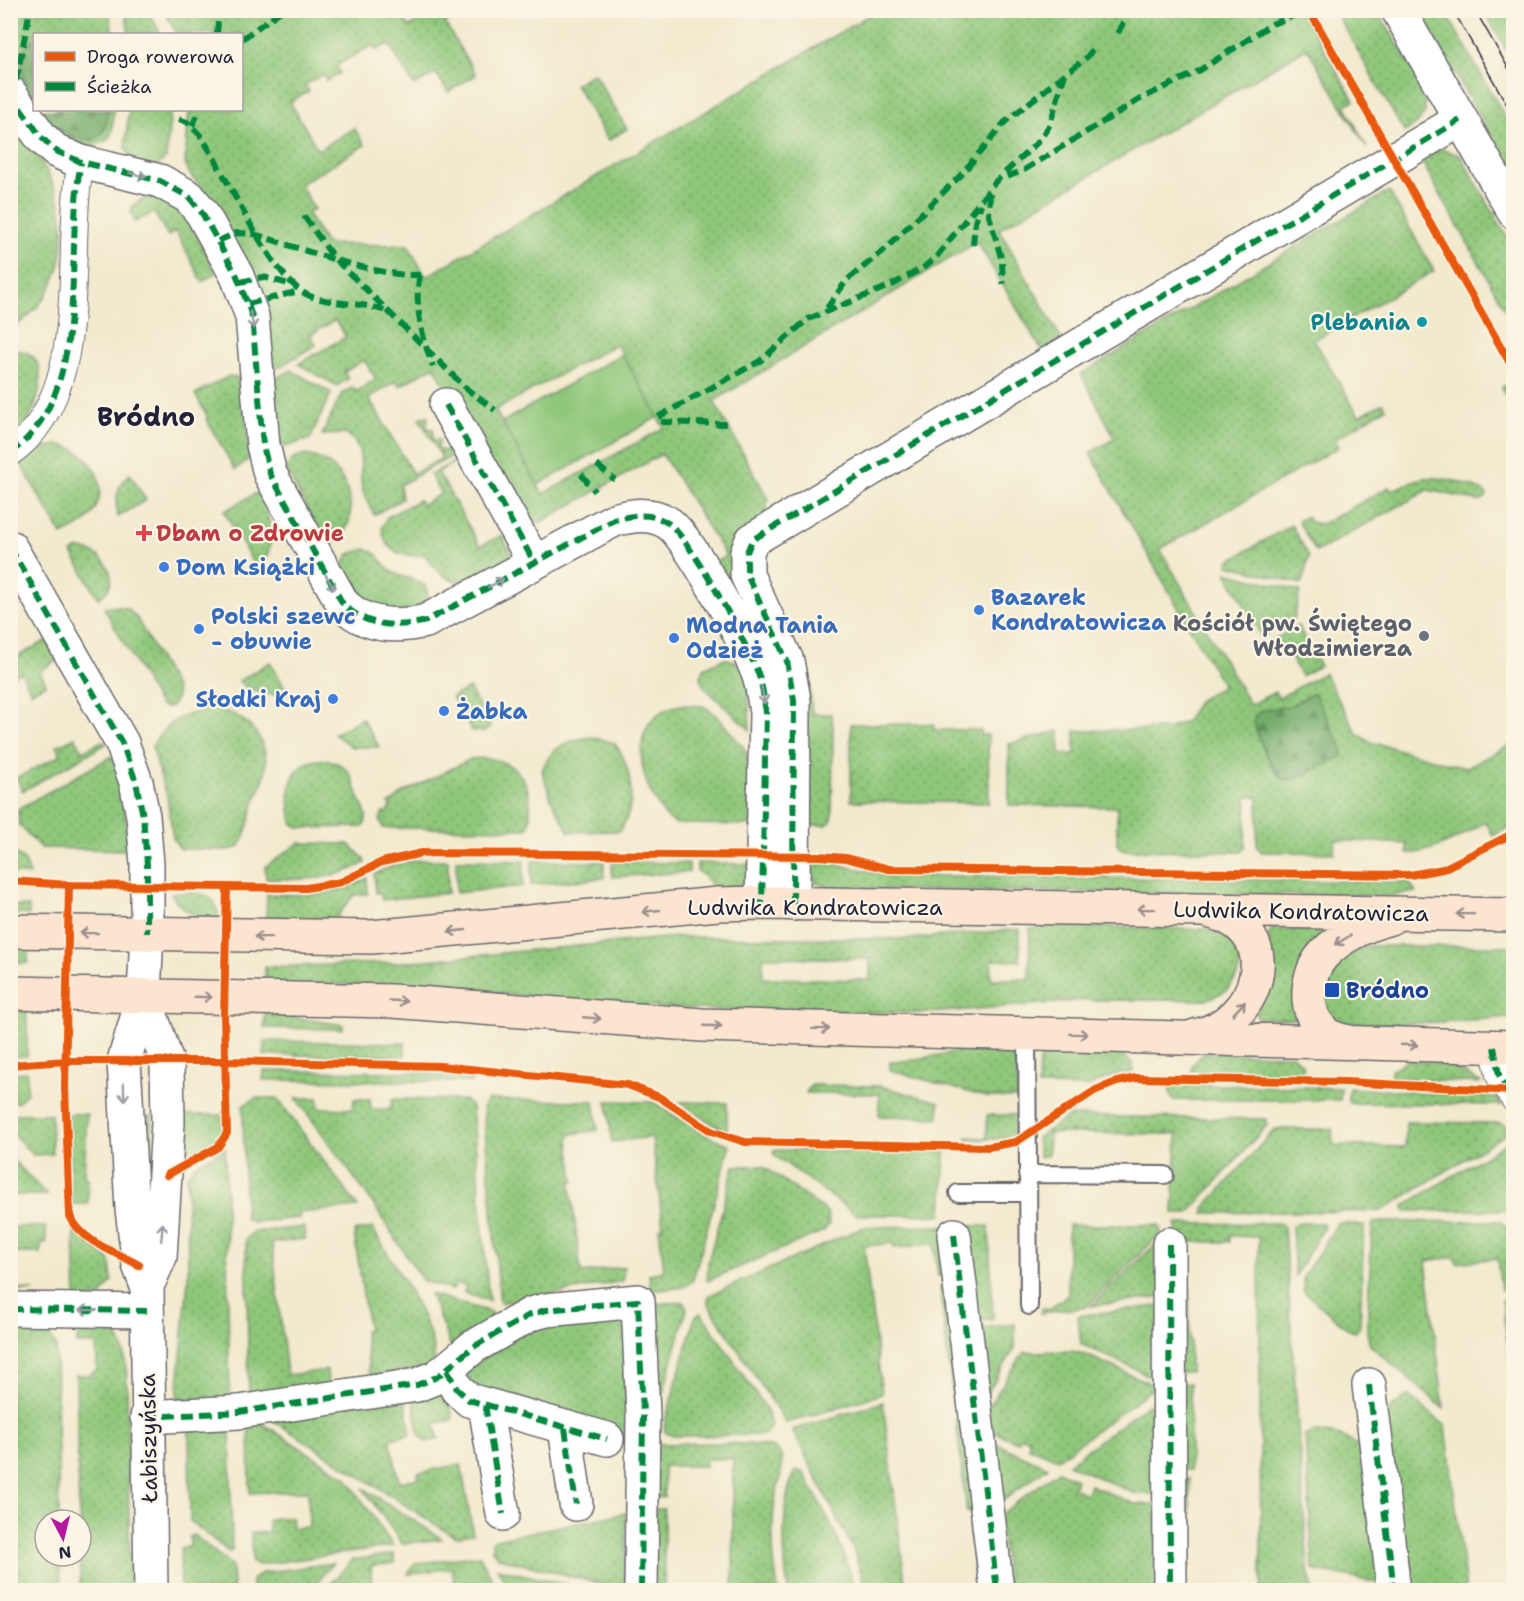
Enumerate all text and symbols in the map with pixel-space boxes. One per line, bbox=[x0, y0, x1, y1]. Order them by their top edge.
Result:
legend bbox=[33, 33, 243, 111]
text: Droga rowerowa bbox=[87, 45, 234, 69]
text: Ścieżka bbox=[87, 75, 151, 99]
one-way arrow bbox=[128, 170, 147, 182]
place label: Plebania bbox=[1311, 308, 1410, 337]
one-way arrow bbox=[247, 310, 259, 329]
marker: Plebania bbox=[1415, 315, 1429, 329]
district label: Bródno bbox=[97, 399, 195, 434]
place label: Dbam o Zdrowie bbox=[156, 519, 344, 548]
marker: Dbam o Zdrowie bbox=[137, 526, 151, 540]
place label: Dom Książki bbox=[176, 553, 315, 582]
marker: Dom Książki bbox=[157, 560, 171, 574]
one-way arrow bbox=[324, 573, 336, 590]
one-way arrow bbox=[487, 577, 504, 589]
place label: Bazarek Kondratowicza bbox=[991, 583, 1166, 637]
place label: Polski szewc - obuwie bbox=[211, 602, 356, 656]
marker: Bazarek Kondratowicza bbox=[972, 603, 986, 617]
place label: Kościół pw. Świętego Włodzimierza bbox=[1173, 607, 1412, 663]
place label: Modna Tania Odzież bbox=[686, 611, 838, 665]
marker: Polski szewc - obuwie bbox=[192, 622, 206, 636]
marker: Kościół pw. Świętego Włodzimierza bbox=[1417, 629, 1431, 643]
marker: Modna Tania Odzież bbox=[667, 631, 681, 645]
place label: Słodki Kraj bbox=[196, 685, 321, 714]
one-way arrow bbox=[758, 685, 769, 705]
marker: Słodki Kraj bbox=[326, 692, 340, 706]
place label: Żabka bbox=[456, 696, 528, 726]
marker: Żabka bbox=[437, 704, 451, 718]
street label: Ludwika Kondratowicza bbox=[687, 893, 943, 922]
street label: Ludwika Kondratowicza bbox=[1173, 895, 1429, 928]
one-way arrow bbox=[1137, 903, 1157, 915]
one-way arrow bbox=[642, 906, 662, 917]
one-way arrow bbox=[1456, 908, 1476, 920]
one-way arrow bbox=[448, 926, 468, 937]
one-way arrow bbox=[79, 927, 99, 939]
one-way arrow bbox=[253, 931, 273, 942]
one-way arrow bbox=[1335, 934, 1352, 946]
place label: Bródno bbox=[1346, 976, 1429, 1005]
marker: Bródno bbox=[1323, 981, 1341, 999]
one-way arrow bbox=[192, 991, 212, 1002]
one-way arrow bbox=[387, 996, 407, 1007]
one-way arrow bbox=[1232, 1001, 1246, 1016]
one-way arrow bbox=[581, 1012, 601, 1023]
one-way arrow bbox=[702, 1020, 722, 1031]
one-way arrow bbox=[810, 1023, 830, 1035]
one-way arrow bbox=[1068, 1029, 1088, 1040]
one-way arrow bbox=[1398, 1039, 1418, 1050]
one-way arrow bbox=[119, 1082, 130, 1102]
one-way arrow bbox=[157, 1222, 168, 1242]
one-way arrow bbox=[79, 1304, 99, 1316]
street label: Łabiszyńska bbox=[133, 1373, 164, 1504]
north arrow bbox=[33, 1508, 93, 1568]
text: N bbox=[57, 1541, 72, 1564]

